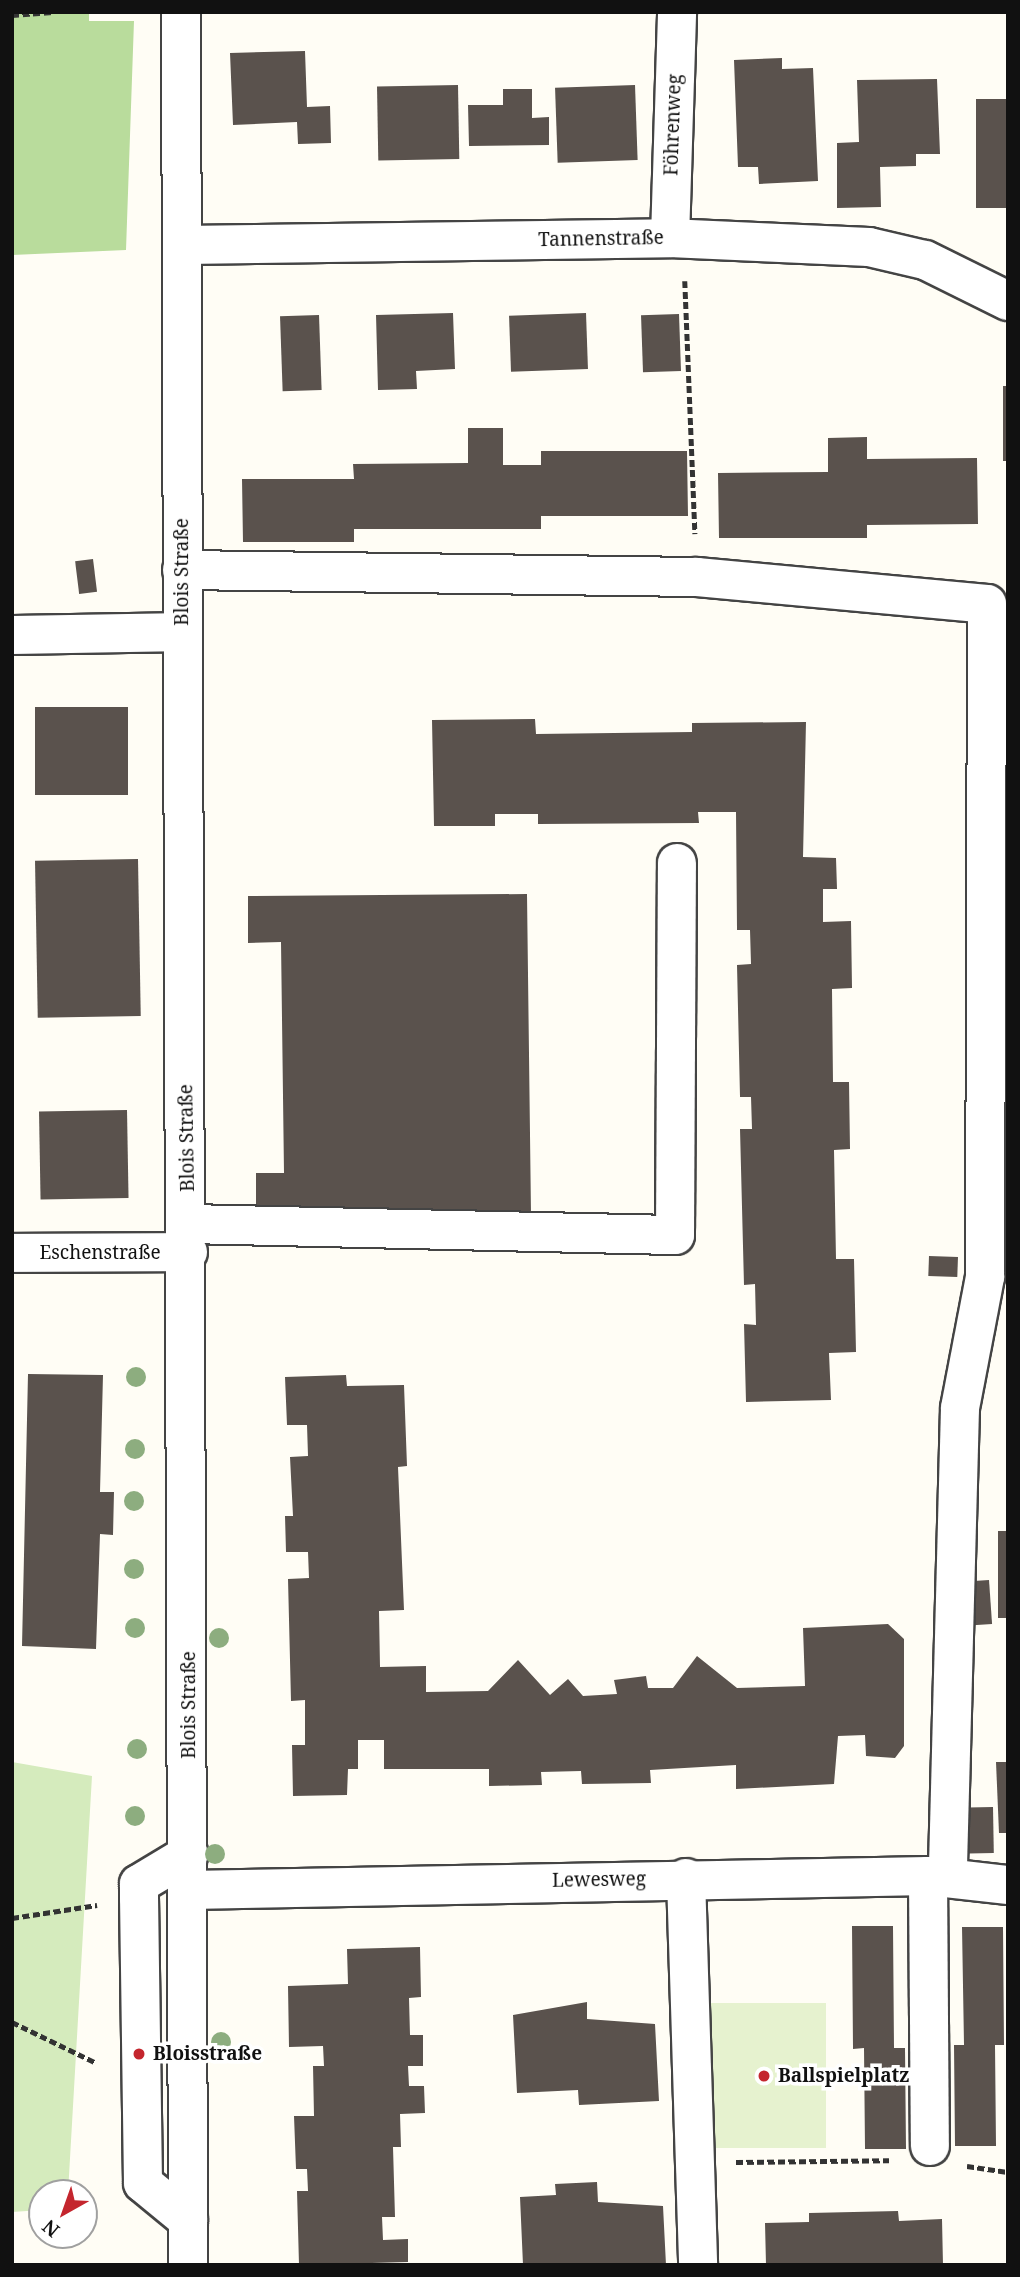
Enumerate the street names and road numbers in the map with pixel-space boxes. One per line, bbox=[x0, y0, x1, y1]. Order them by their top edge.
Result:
street label: Föhrenweg bbox=[660, 74, 686, 176]
street label: Tannenstraße bbox=[538, 227, 664, 251]
street label: Blois Straße bbox=[171, 518, 193, 626]
street label: Blois Straße bbox=[175, 1084, 199, 1192]
street label: Eschenstraße bbox=[39, 1242, 161, 1264]
street label: Blois Straße bbox=[178, 1651, 200, 1759]
street label: Lewesweg bbox=[552, 1868, 646, 1892]

